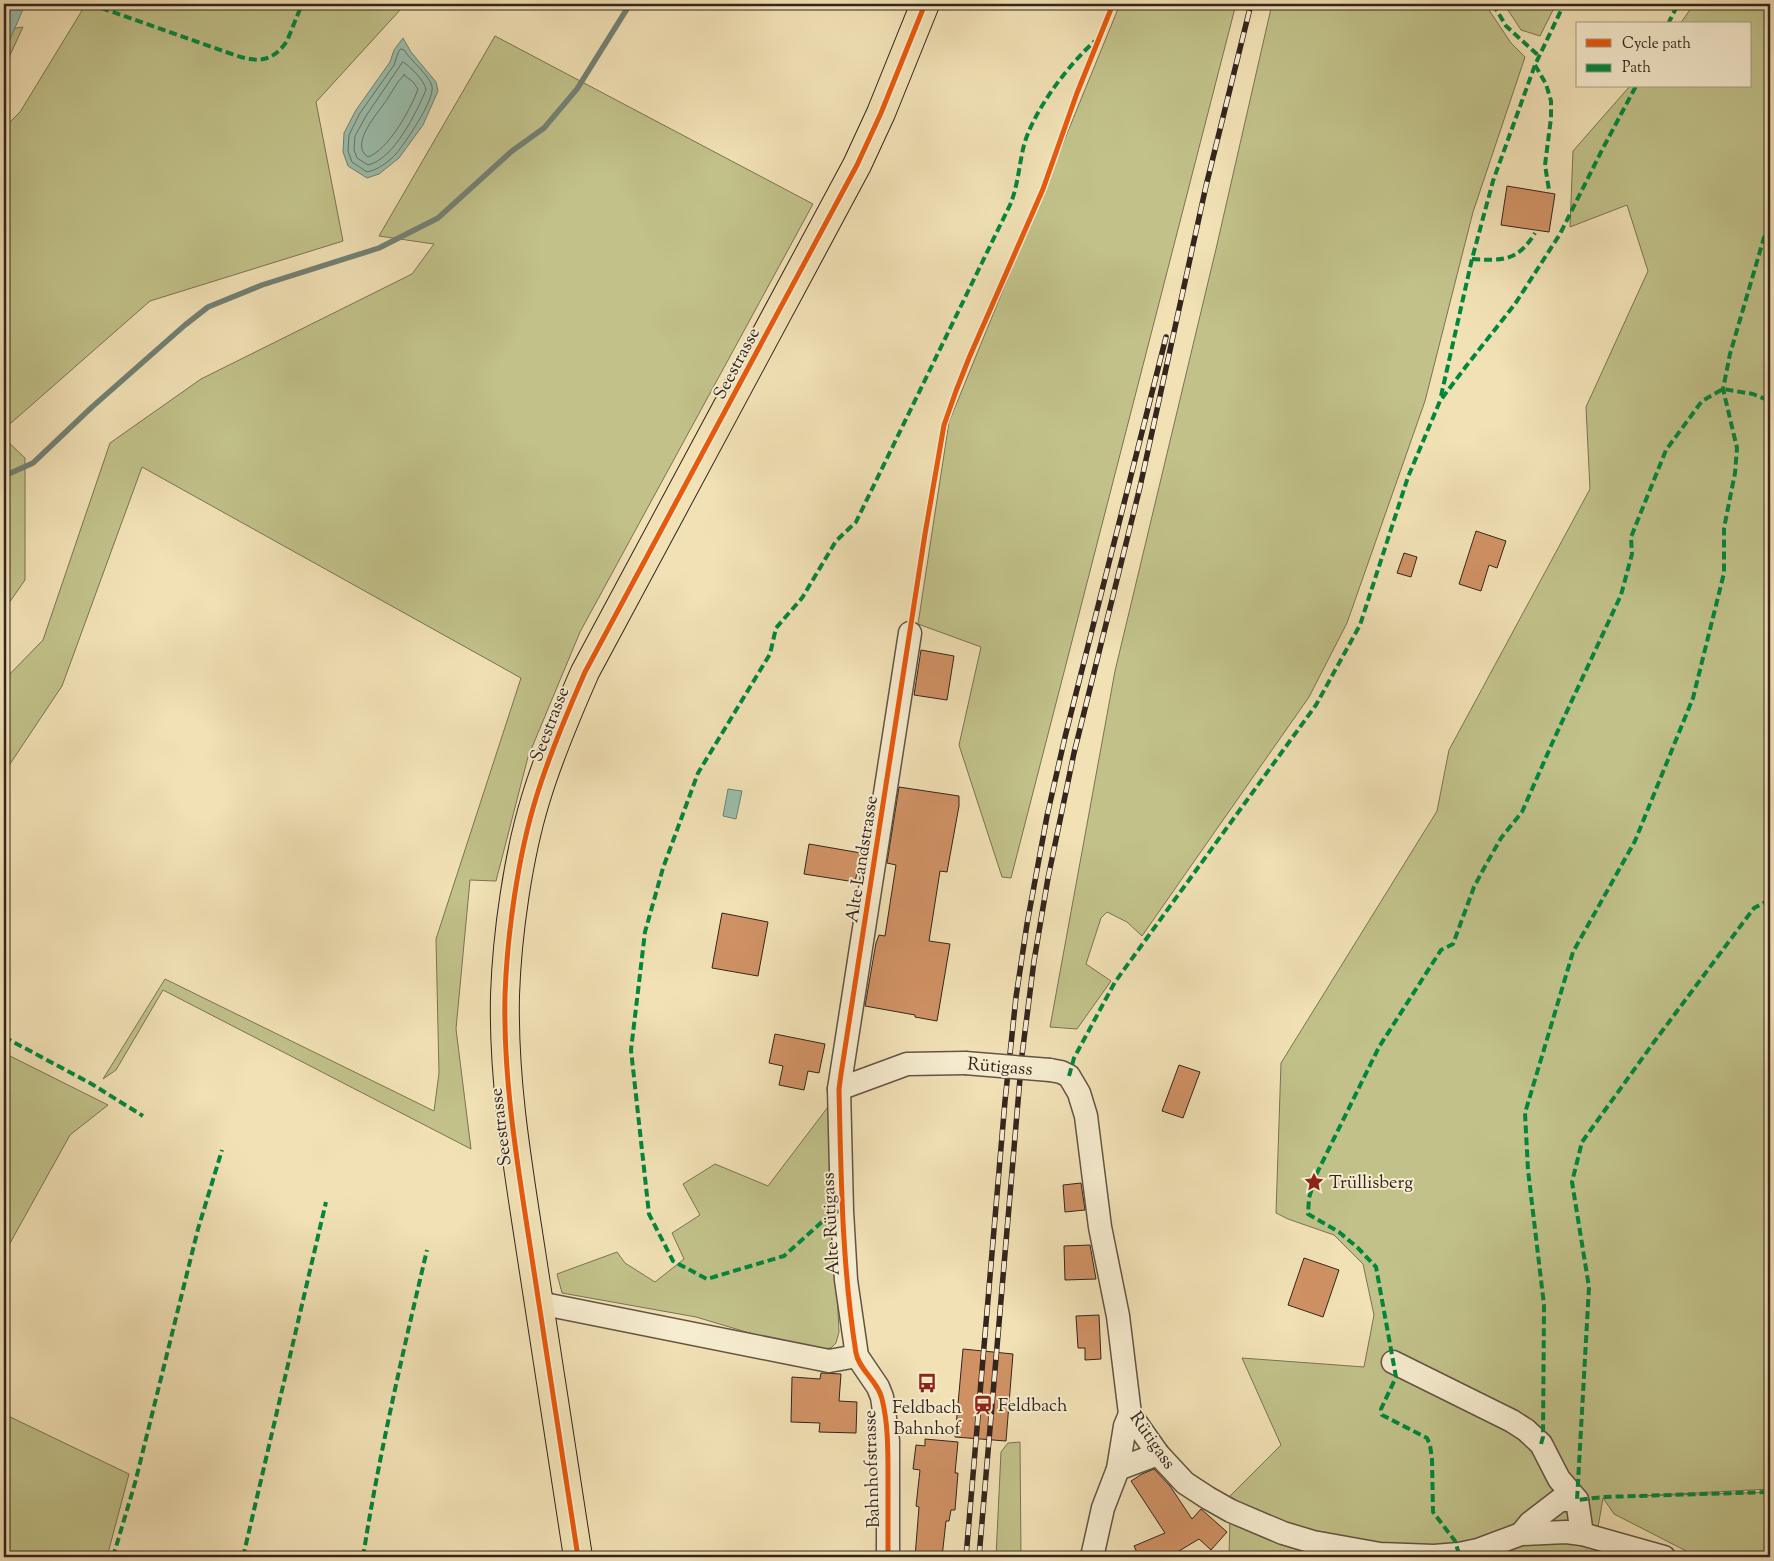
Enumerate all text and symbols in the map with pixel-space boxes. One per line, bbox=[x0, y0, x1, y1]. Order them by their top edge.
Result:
legend bbox=[1576, 22, 1752, 88]
text: Cycle path bbox=[1622, 34, 1691, 55]
text: Path bbox=[1622, 58, 1651, 79]
street label: Seestrasse bbox=[708, 323, 768, 405]
street label: Seestrasse bbox=[525, 683, 577, 766]
street label: Alte Landstrasse bbox=[840, 794, 886, 925]
street label: Rütigass bbox=[966, 1052, 1033, 1084]
street label: Seestrasse bbox=[484, 1086, 520, 1167]
place icon: Trüllisberg bbox=[1303, 1171, 1325, 1193]
place label: Trüllisberg bbox=[1329, 1171, 1413, 1197]
street label: Alte Rütigass bbox=[816, 1172, 848, 1276]
bus stop icon: Feldbach Bahnhof bbox=[916, 1372, 938, 1394]
station icon: Feldbach bbox=[972, 1394, 994, 1416]
place label: Feldbach bbox=[998, 1394, 1068, 1420]
place label: Feldbach Bahnhof bbox=[892, 1396, 962, 1443]
street label: Rütigass bbox=[1122, 1407, 1181, 1475]
street label: Bahnhofstrasse bbox=[858, 1409, 888, 1528]

